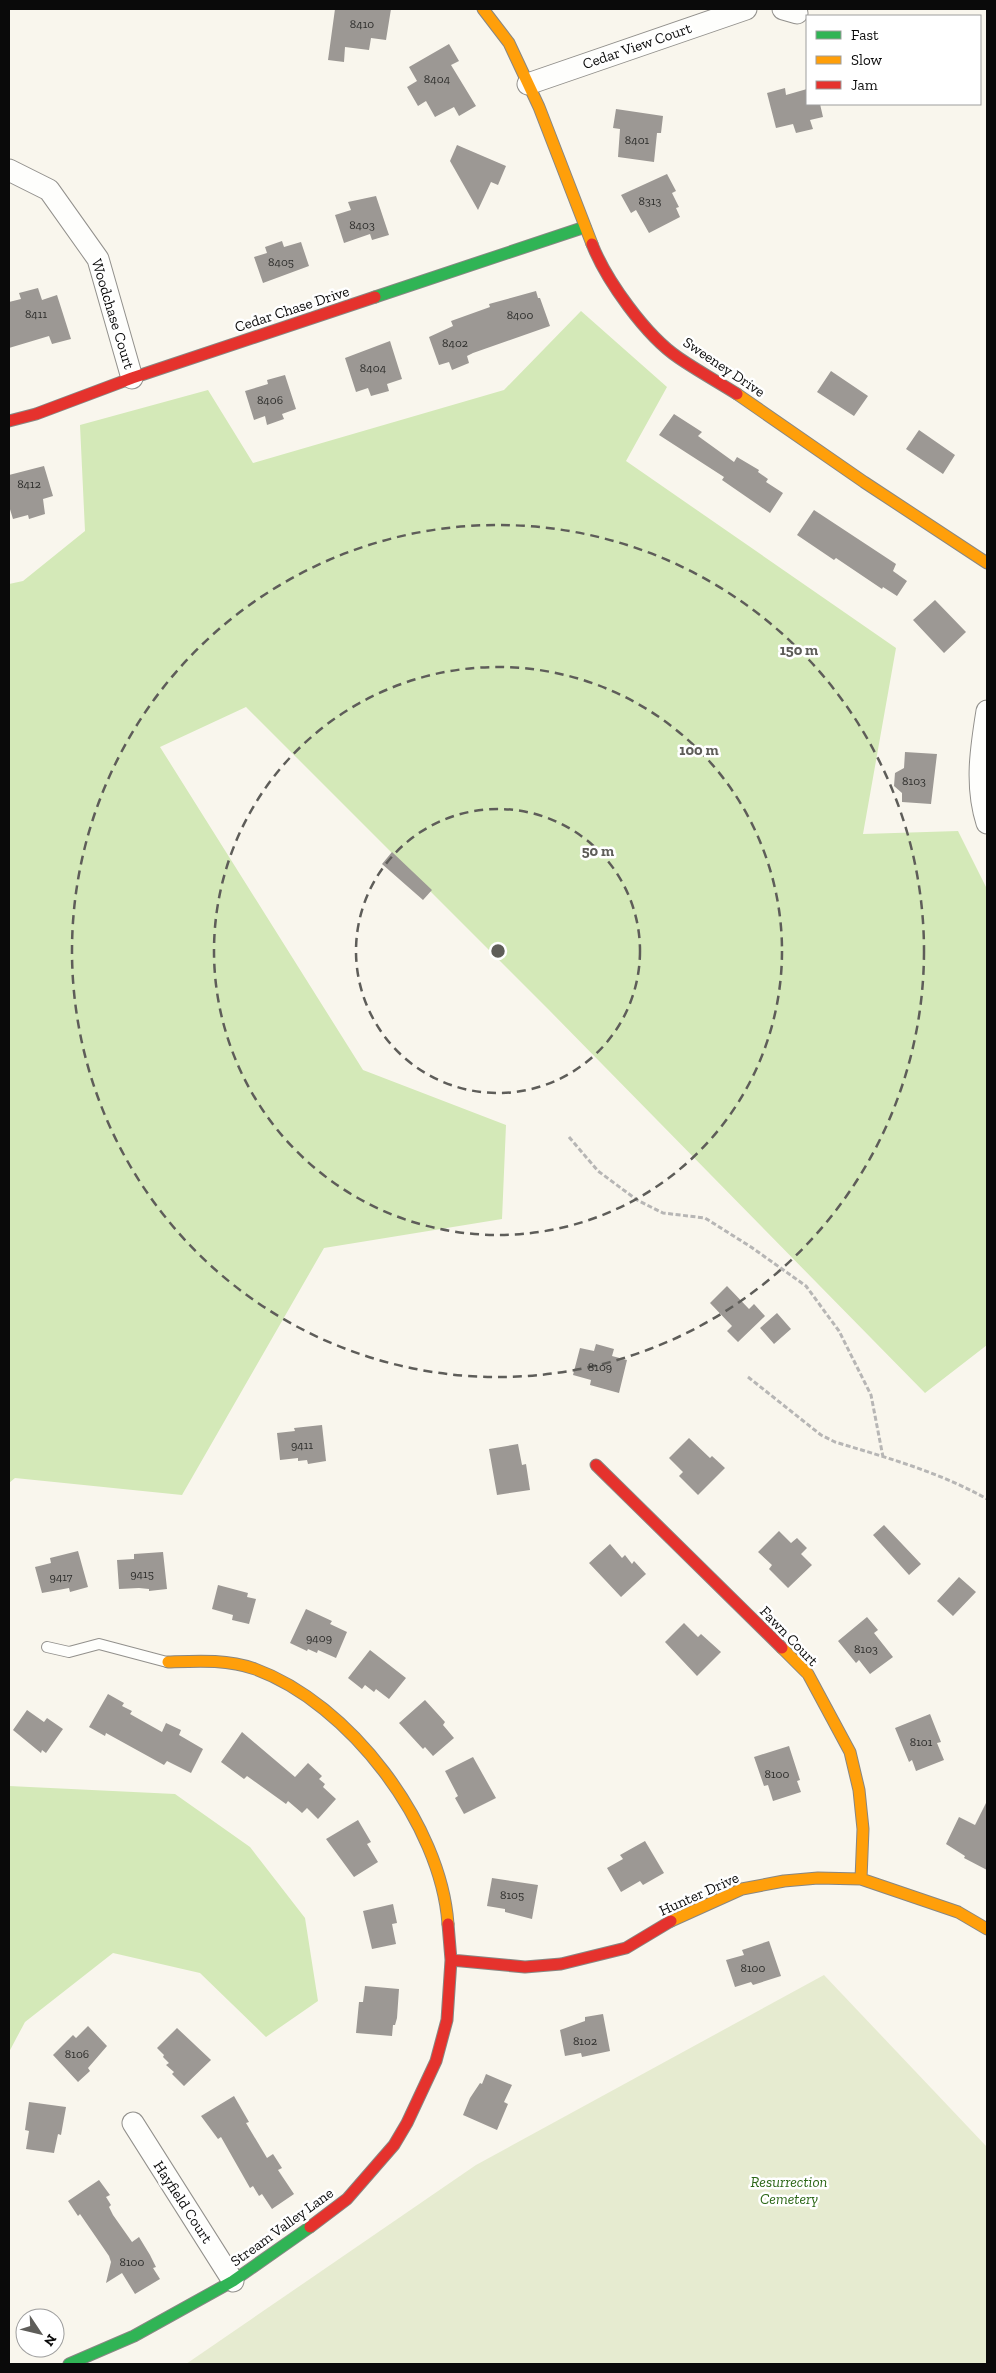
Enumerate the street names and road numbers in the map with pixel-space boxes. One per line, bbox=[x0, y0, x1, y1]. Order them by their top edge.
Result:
street label: Cedar View Court bbox=[580, 19, 694, 73]
street label: Woodchase Court bbox=[88, 257, 138, 372]
street label: Cedar Chase Drive bbox=[232, 282, 352, 336]
street label: Sweeney Drive bbox=[680, 333, 768, 401]
street label: Fawn Court bbox=[756, 1602, 822, 1670]
street label: Hunter Drive bbox=[656, 1868, 742, 1920]
street label: Hayfield Court bbox=[150, 2157, 217, 2247]
street label: Stream Valley Lane bbox=[227, 2184, 337, 2270]

